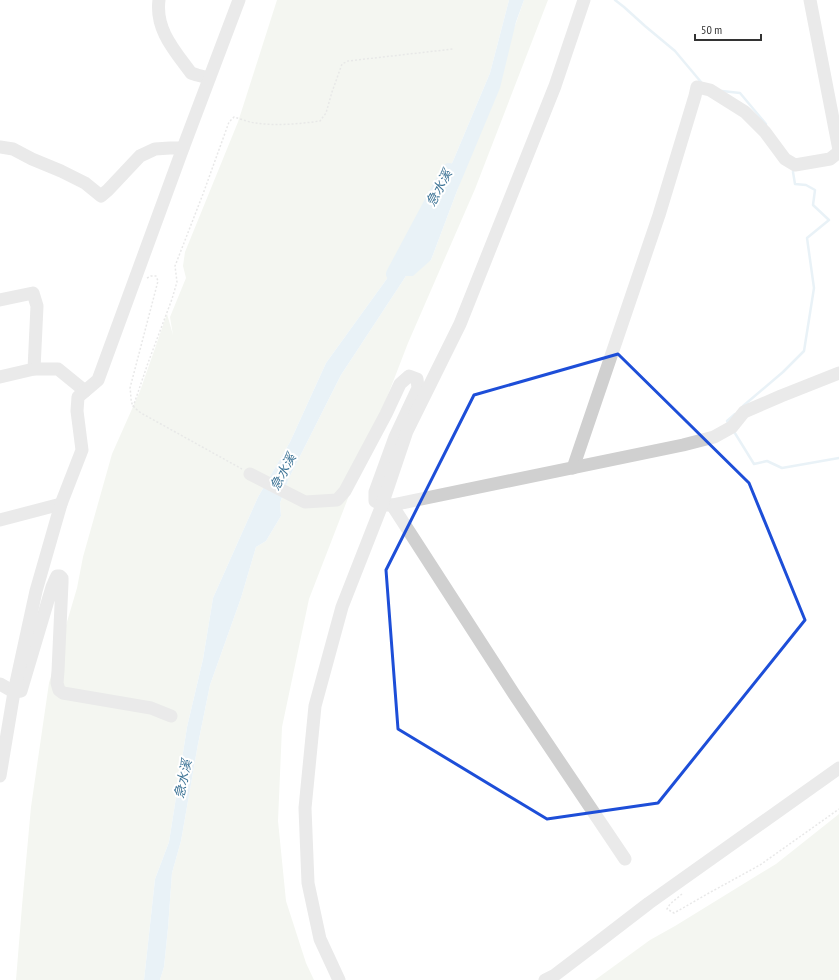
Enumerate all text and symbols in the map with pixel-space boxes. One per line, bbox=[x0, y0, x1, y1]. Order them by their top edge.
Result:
scale bar bbox=[695, 16, 761, 42]
text: 50 m bbox=[701, 22, 722, 37]
water label: 急水溪 bbox=[422, 165, 457, 209]
water label: 急水溪 bbox=[266, 449, 301, 493]
water label: 急水溪 bbox=[171, 756, 196, 800]

